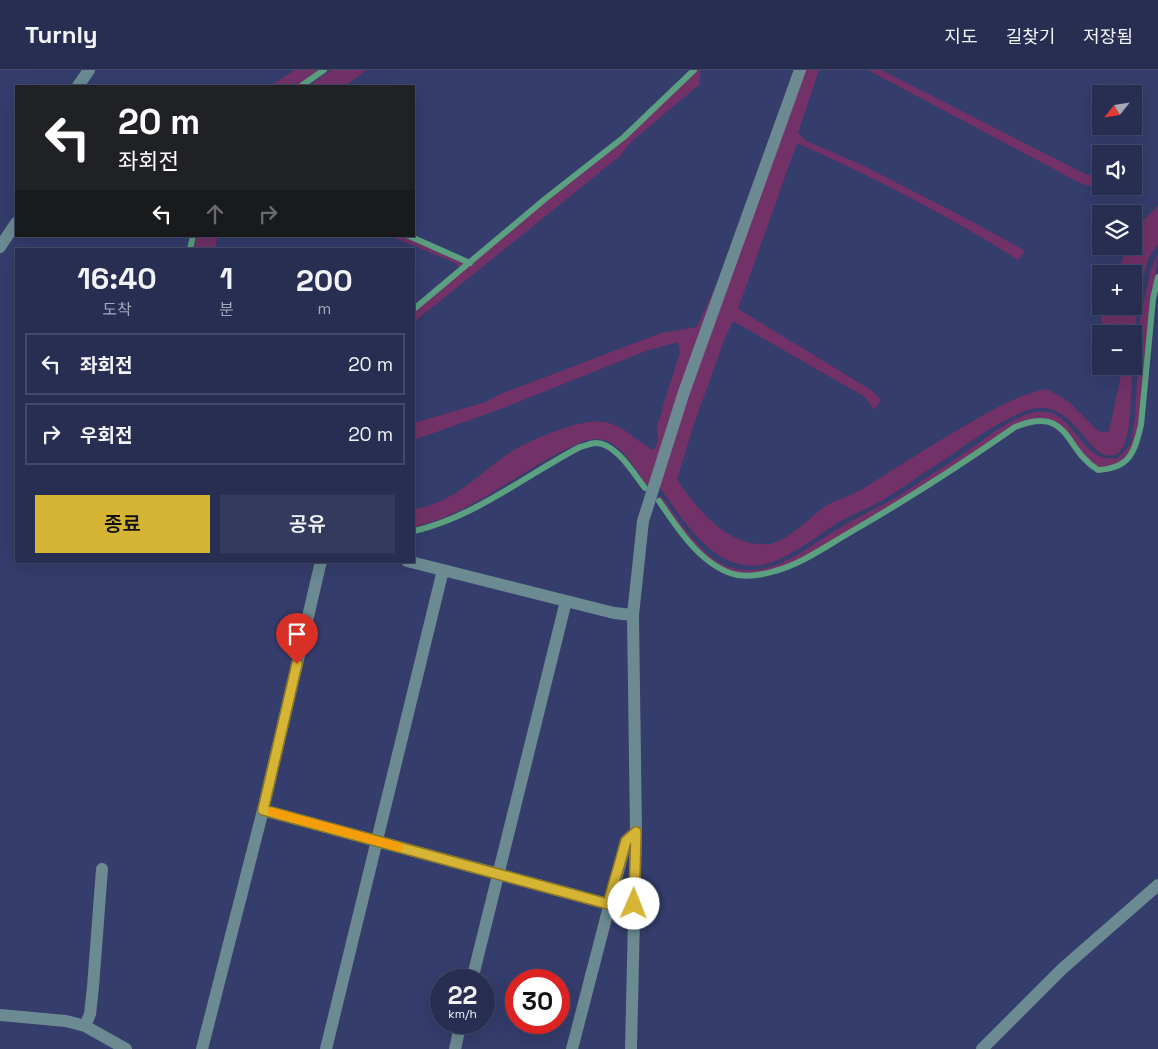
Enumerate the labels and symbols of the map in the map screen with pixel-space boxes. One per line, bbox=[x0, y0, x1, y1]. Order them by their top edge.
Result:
north arrow bbox=[1092, 85, 1142, 135]
pin bbox=[276, 613, 318, 664]
position arrow bbox=[607, 877, 659, 929]
speed limit sign: 30 bbox=[505, 969, 570, 1034]

